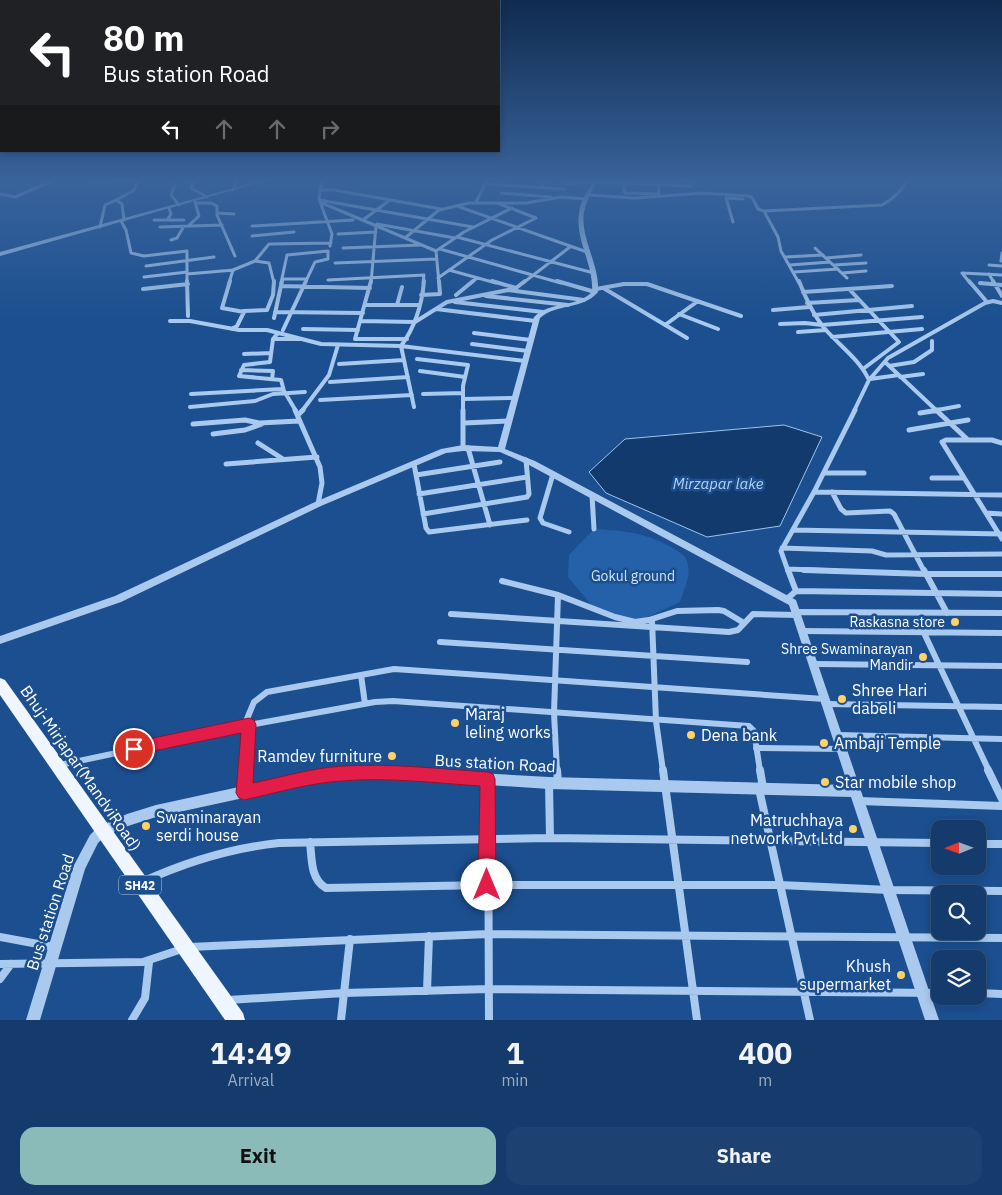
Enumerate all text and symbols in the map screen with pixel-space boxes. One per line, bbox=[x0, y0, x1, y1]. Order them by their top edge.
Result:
text: 80 m bbox=[103, 15, 185, 61]
icon: left bbox=[20, 20, 85, 85]
text: Bus station Road bbox=[103, 59, 270, 88]
icon: left bbox=[157, 115, 185, 143]
icon: ahead bbox=[210, 115, 238, 143]
icon: ahead bbox=[263, 115, 291, 143]
icon: right bbox=[316, 115, 344, 143]
water label: Mirzapar lake bbox=[673, 474, 764, 493]
park label: Gokul ground bbox=[591, 567, 675, 585]
place label: Raskasna store bbox=[849, 613, 945, 631]
marker: Raskasna store bbox=[949, 616, 961, 628]
place label: Shree Swaminarayan Mandir bbox=[781, 640, 913, 674]
marker: Shree Swaminarayan Mandir bbox=[917, 651, 929, 663]
place label: Shree Hari dabeli bbox=[852, 680, 927, 718]
street label: Bhuj-Mirjapar(MandviRoad) bbox=[16, 681, 146, 855]
marker: Shree Hari dabeli bbox=[836, 693, 848, 705]
place label: Maraj leling works bbox=[465, 704, 551, 742]
marker: Maraj leling works bbox=[449, 717, 461, 729]
place label: Dena bank bbox=[701, 725, 778, 745]
pin bbox=[113, 728, 155, 770]
marker: Dena bank bbox=[685, 729, 697, 741]
place label: Ambaji Temple bbox=[834, 733, 941, 753]
icon: arrive bbox=[120, 735, 148, 763]
marker: Ambaji Temple bbox=[818, 737, 830, 749]
place label: Ramdev furniture bbox=[257, 746, 382, 766]
marker: Ramdev furniture bbox=[386, 750, 398, 762]
street label: Bus station Road bbox=[434, 750, 556, 776]
place label: Star mobile shop bbox=[835, 772, 956, 792]
marker: Star mobile shop bbox=[819, 776, 831, 788]
place label: Swaminarayan serdi house bbox=[156, 807, 261, 845]
place label: Matruchhaya network Pvt Ltd bbox=[731, 810, 843, 848]
marker: Swaminarayan serdi house bbox=[140, 820, 152, 832]
north arrow bbox=[931, 820, 986, 875]
map controls bbox=[931, 820, 986, 1005]
marker: Matruchhaya network Pvt Ltd bbox=[847, 823, 859, 835]
street label: Bus station Road bbox=[22, 851, 78, 973]
position arrow bbox=[460, 858, 512, 910]
road number: SH42 bbox=[119, 876, 161, 894]
button: search bbox=[931, 885, 986, 940]
button: layers bbox=[931, 950, 986, 1005]
place label: Khush supermarket bbox=[799, 956, 891, 994]
marker: Khush supermarket bbox=[895, 969, 907, 981]
text: 14:49 bbox=[210, 1033, 292, 1072]
text: 1 bbox=[506, 1033, 524, 1072]
text: 400 bbox=[738, 1033, 792, 1072]
text: Arrival bbox=[227, 1070, 274, 1090]
text: min bbox=[501, 1070, 528, 1090]
text: m bbox=[758, 1070, 772, 1090]
button: Exit bbox=[20, 1127, 496, 1185]
button: Share bbox=[506, 1127, 982, 1185]

